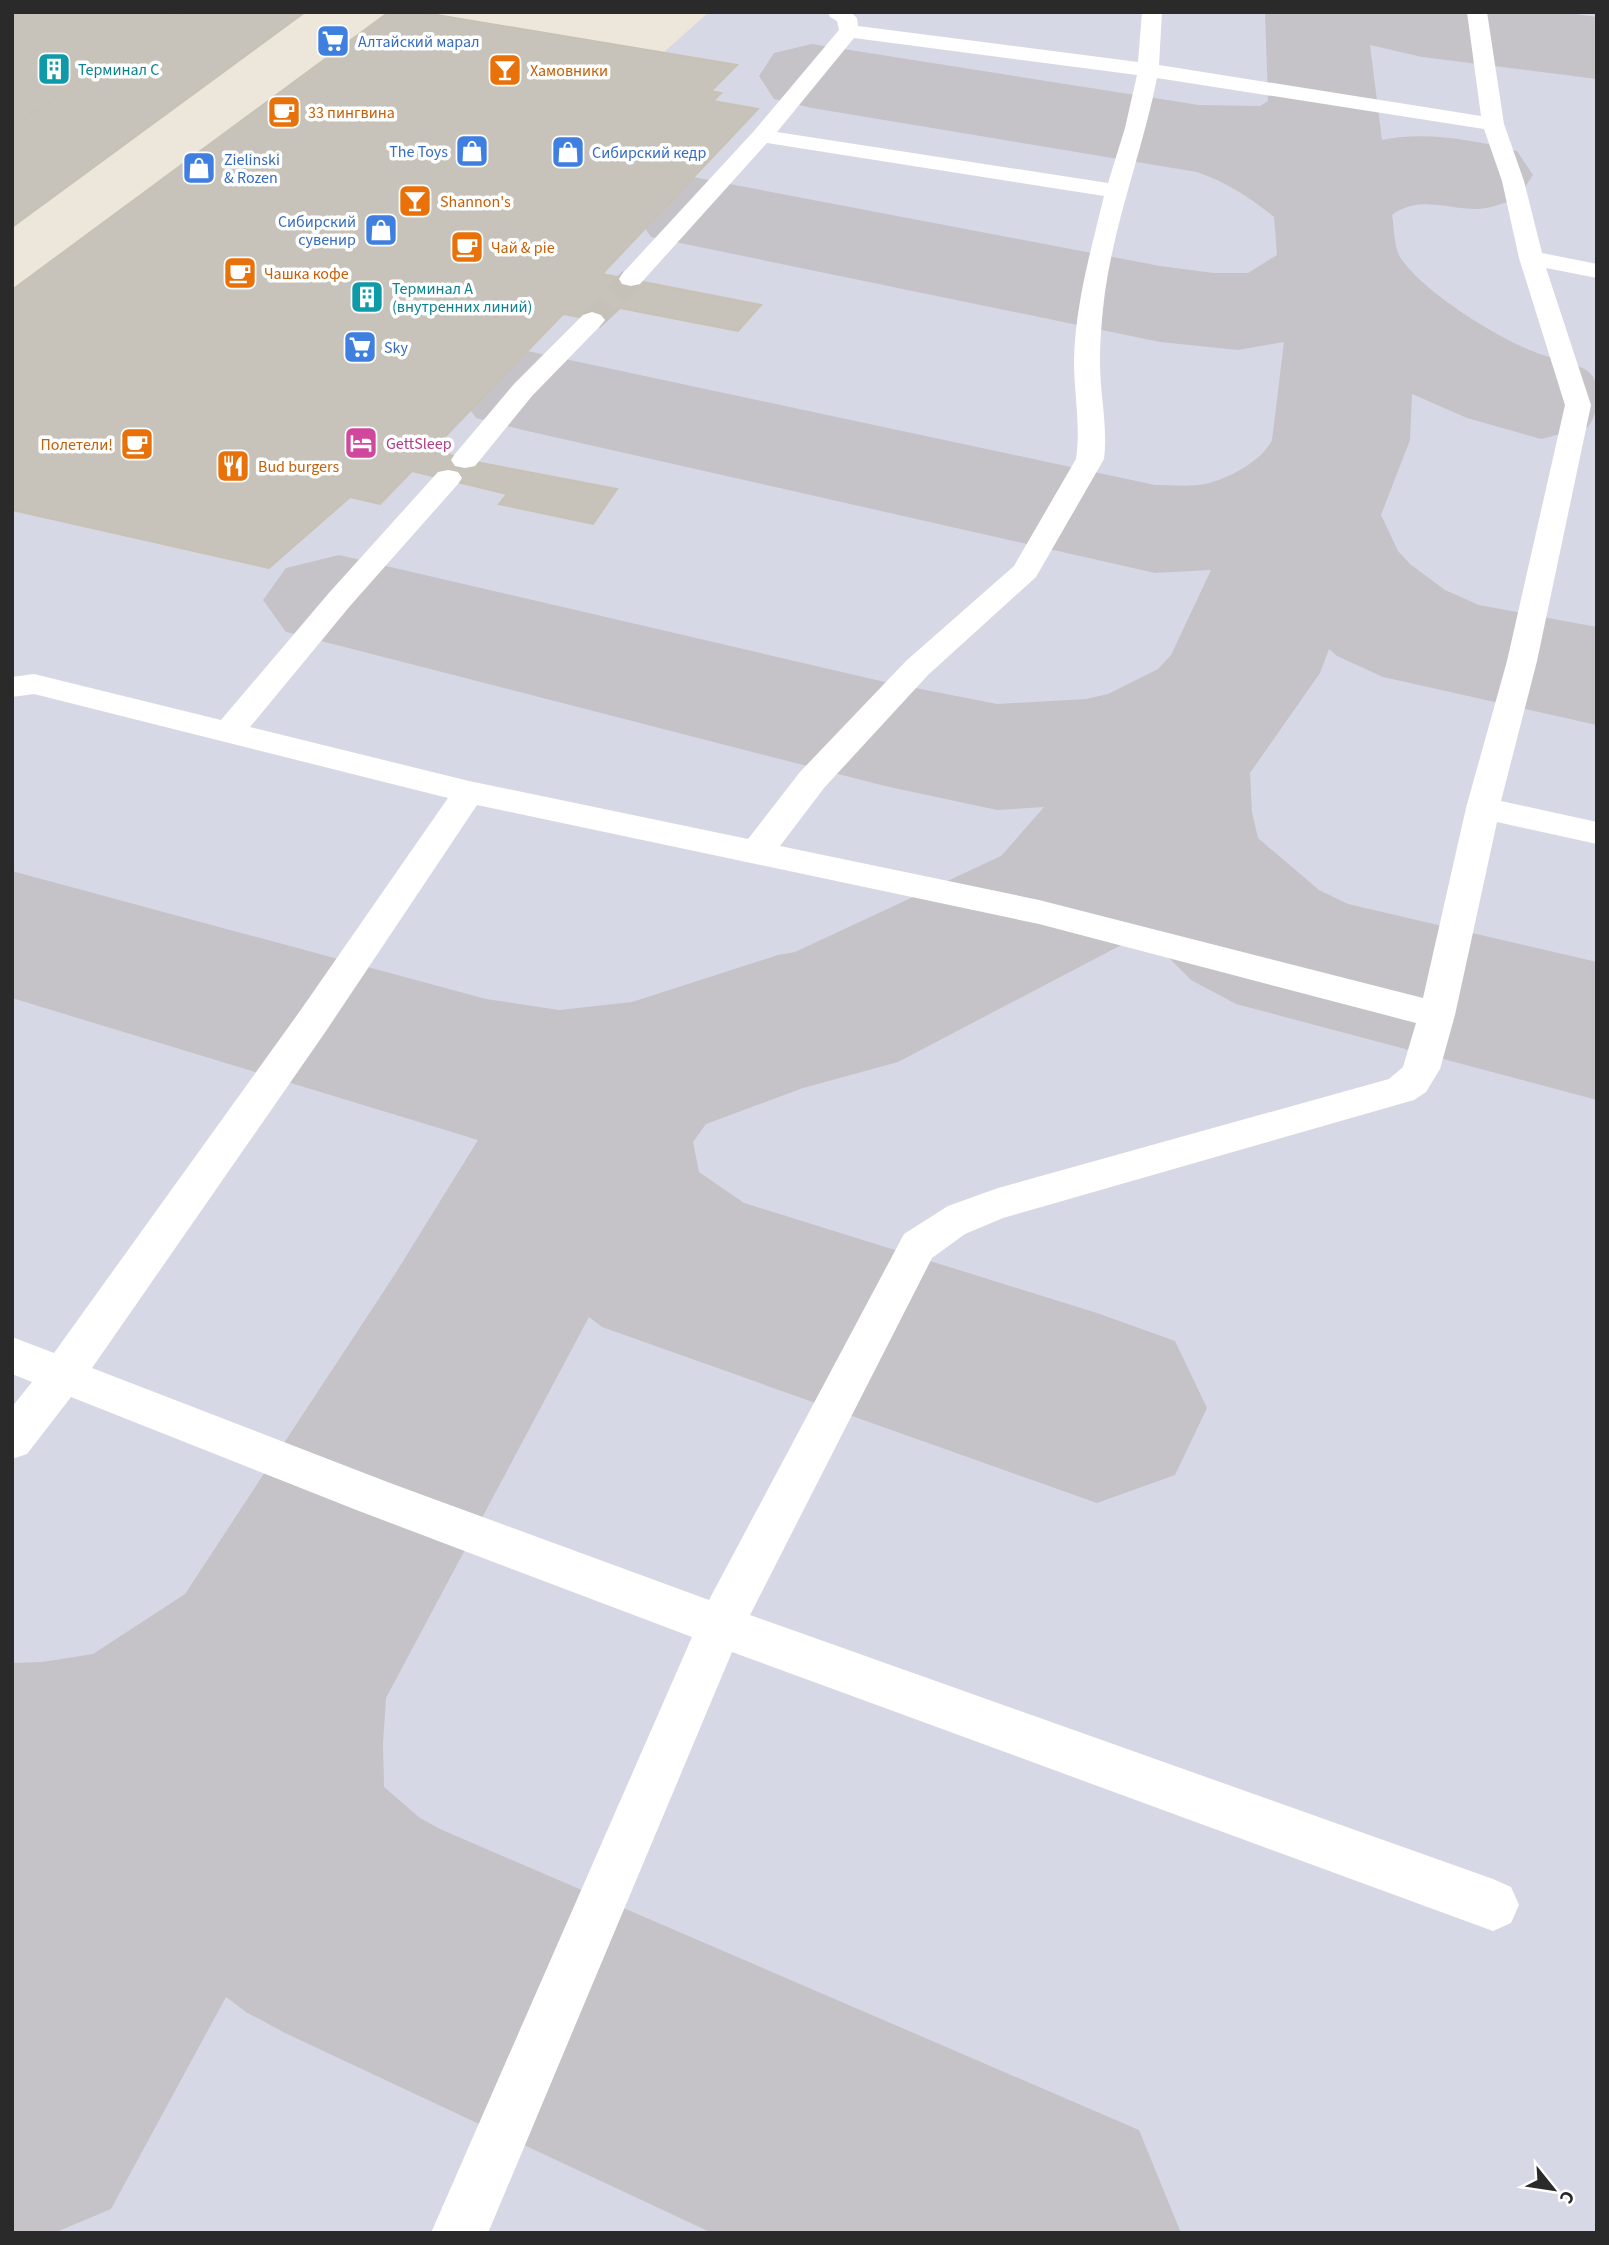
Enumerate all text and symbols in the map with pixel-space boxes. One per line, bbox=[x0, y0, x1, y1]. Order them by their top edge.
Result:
supermarket icon: Алтайский марал bbox=[314, 22, 352, 60]
place label: Алтайский марал bbox=[358, 31, 480, 53]
building icon: Терминал С bbox=[35, 50, 73, 88]
bar icon: Хамовники bbox=[486, 51, 524, 89]
place label: Терминал С bbox=[78, 59, 159, 81]
place label: Хамовники bbox=[530, 60, 608, 82]
cafe icon: 33 пингвина bbox=[265, 93, 303, 131]
place label: 33 пингвина bbox=[308, 102, 395, 124]
shop icon: The Toys bbox=[453, 132, 491, 170]
shop icon: Сибирский кедр bbox=[549, 133, 587, 171]
place label: The Toys bbox=[389, 141, 448, 163]
place label: Сибирский кедр bbox=[592, 142, 707, 164]
shop icon: Zielinski & Rozen bbox=[180, 149, 218, 187]
place label: Zielinski & Rozen bbox=[224, 149, 280, 189]
bar icon: Shannon's bbox=[396, 182, 434, 220]
place label: Shannon's bbox=[440, 191, 511, 213]
place label: Сибирский сувенир bbox=[278, 211, 356, 251]
shop icon: Сибирский сувенир bbox=[362, 211, 400, 249]
cafe icon: Чай & pie bbox=[448, 228, 486, 266]
place label: Чай & pie bbox=[491, 237, 555, 259]
cafe icon: Чашка кофе bbox=[221, 254, 259, 292]
place label: Чашка кофе bbox=[264, 263, 349, 285]
building icon: Терминал А (внутренних линий) bbox=[348, 278, 386, 316]
place label: Терминал А (внутренних линий) bbox=[392, 278, 532, 318]
supermarket icon: Sky bbox=[341, 328, 379, 366]
place label: Sky bbox=[384, 337, 408, 359]
hotel icon: GettSleep bbox=[342, 424, 380, 462]
cafe icon: Полетели! bbox=[118, 425, 156, 463]
place label: GettSleep bbox=[386, 433, 452, 455]
place label: Полетели! bbox=[40, 434, 113, 456]
restaurant icon: Bud burgers bbox=[214, 447, 252, 485]
place label: Bud burgers bbox=[258, 456, 339, 478]
north arrow bbox=[1518, 2154, 1588, 2224]
text: С bbox=[1552, 2185, 1581, 2208]

